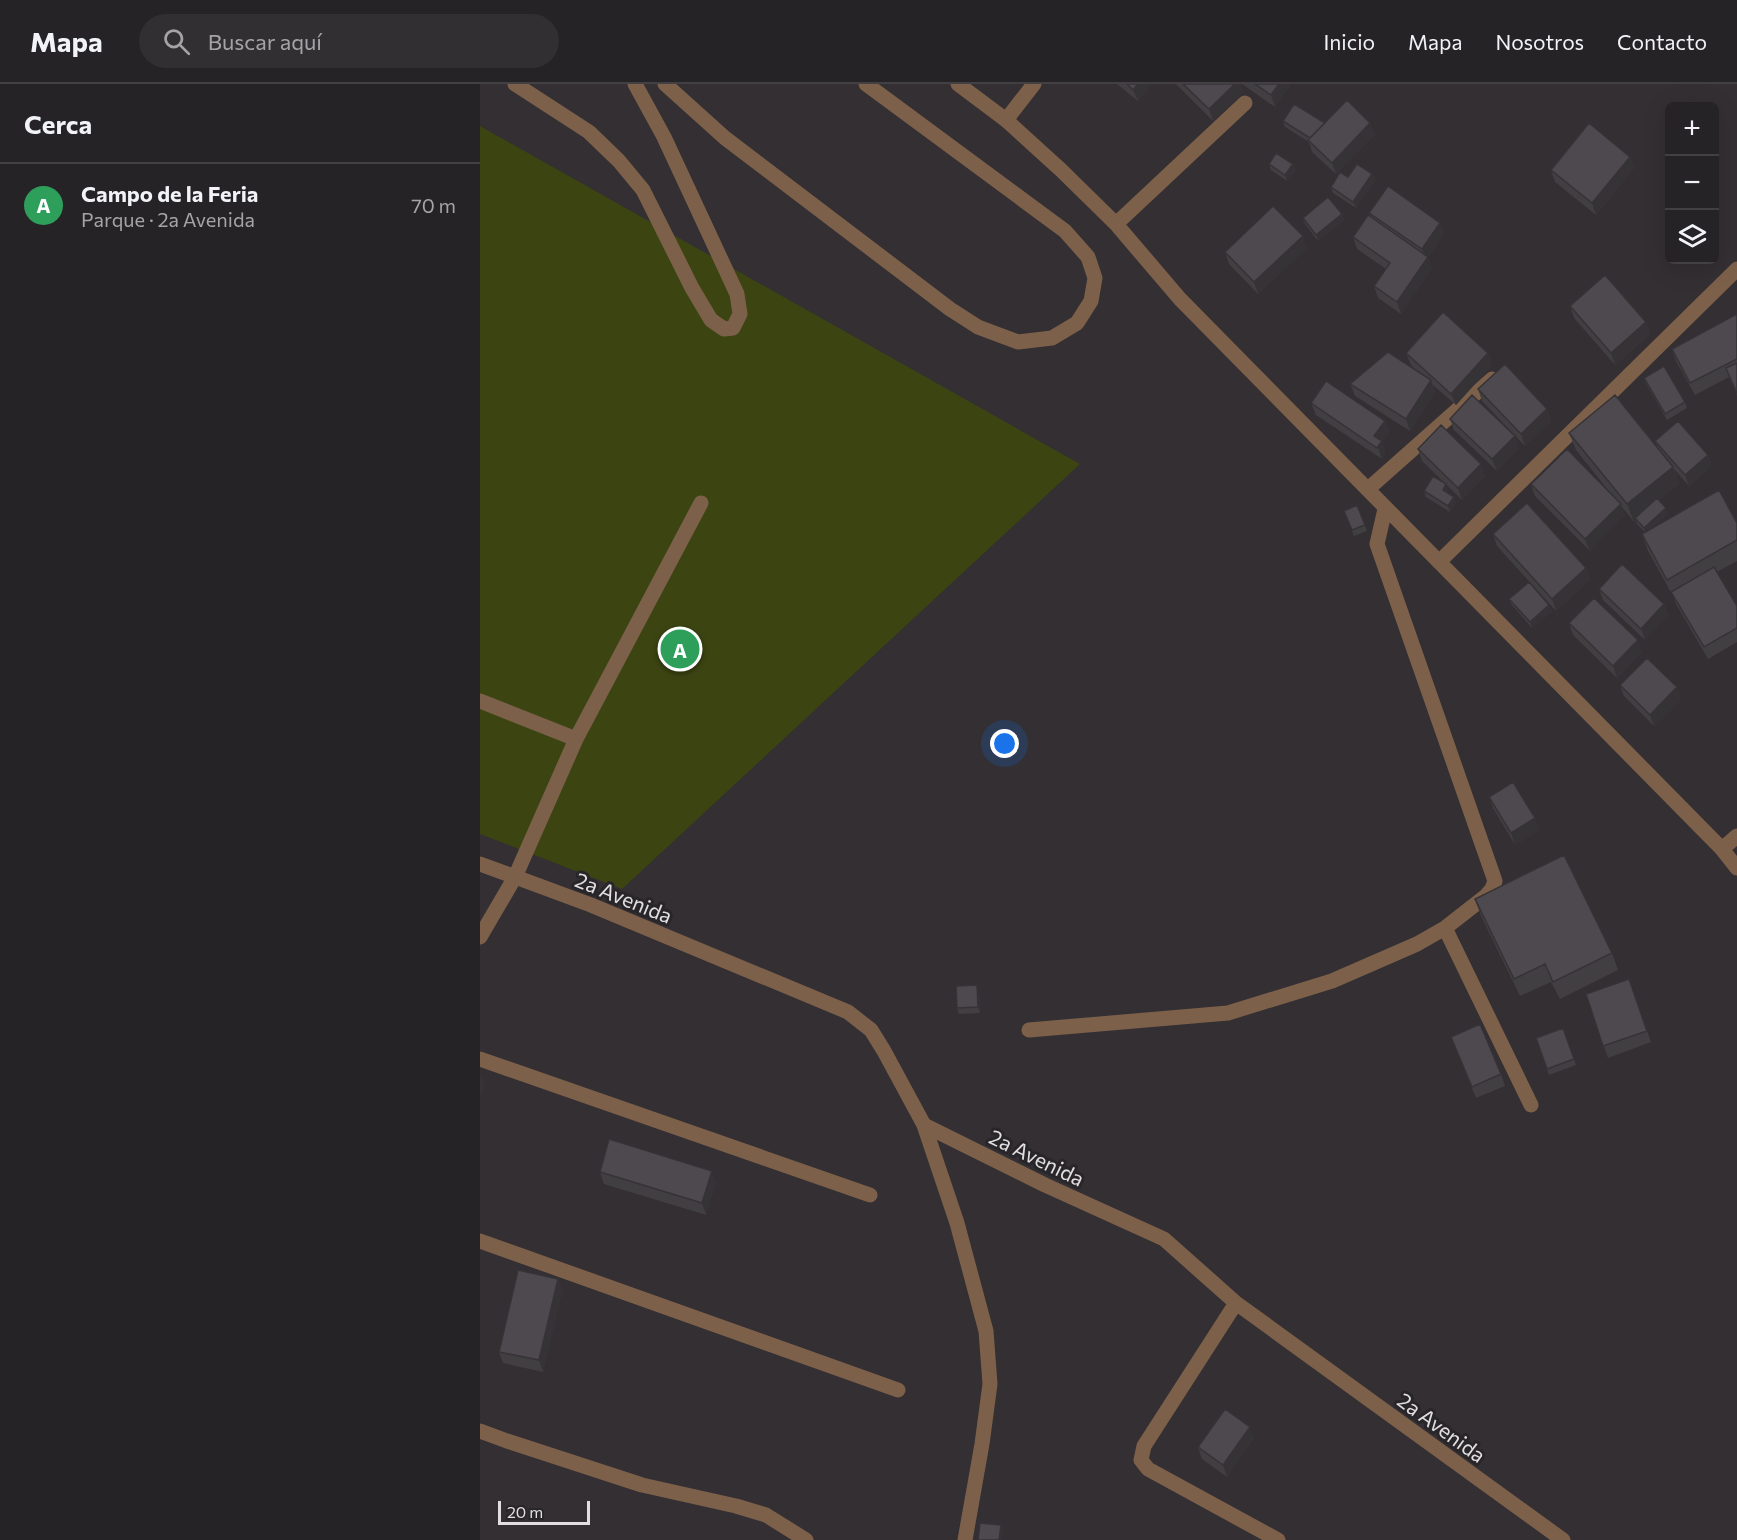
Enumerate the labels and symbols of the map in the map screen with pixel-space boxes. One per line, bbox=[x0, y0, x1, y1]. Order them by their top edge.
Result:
pin: A bbox=[660, 626, 700, 672]
your location bbox=[990, 729, 1019, 758]
street label: 2a Avenida bbox=[572, 866, 676, 928]
street label: 2a Avenida bbox=[986, 1123, 1088, 1191]
street label: 2a Avenida bbox=[1393, 1387, 1491, 1467]
scale bar bbox=[498, 1498, 590, 1526]

